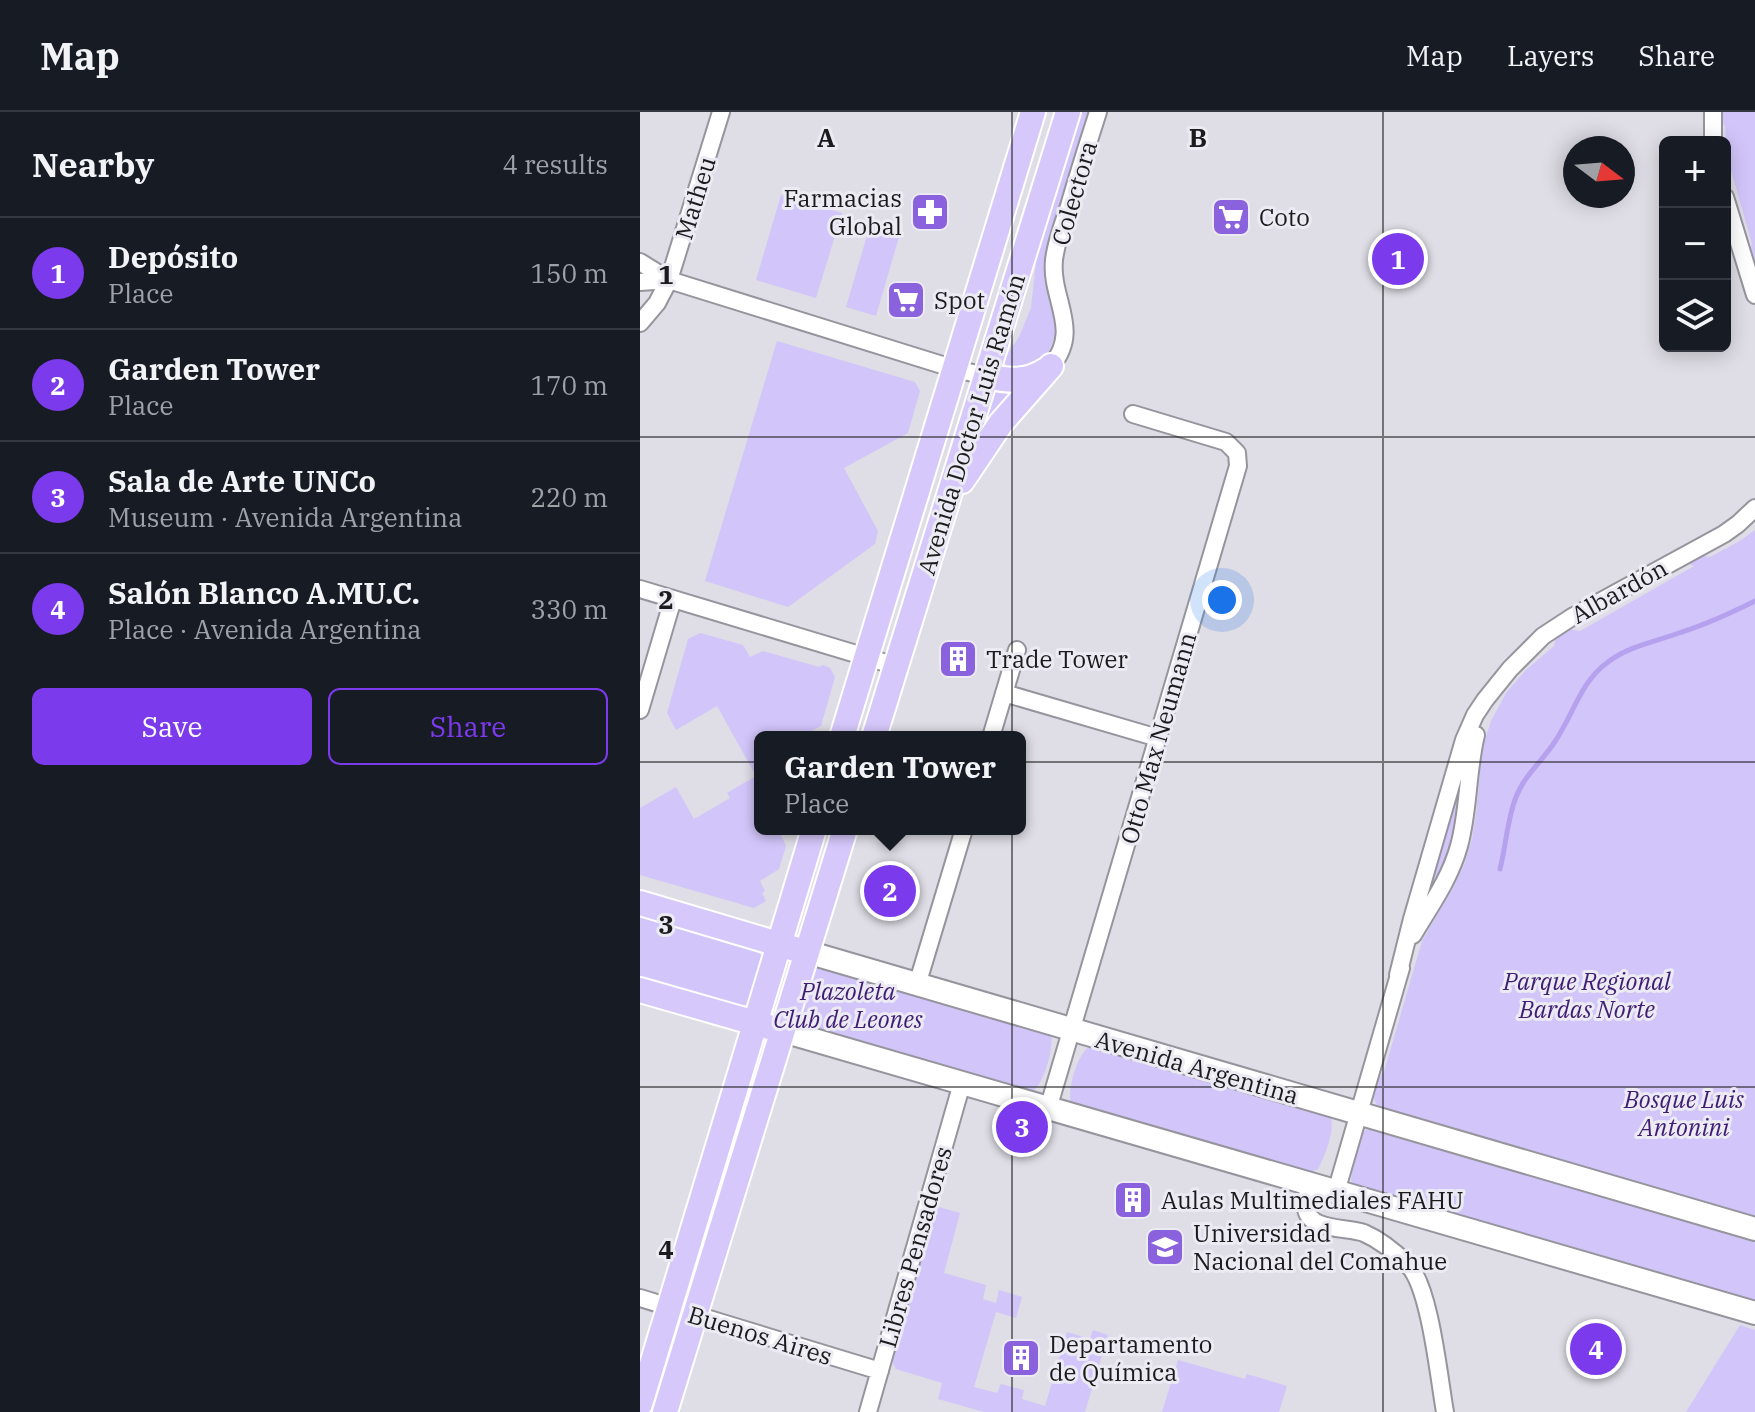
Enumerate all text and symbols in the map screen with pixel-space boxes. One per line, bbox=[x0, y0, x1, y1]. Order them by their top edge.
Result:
text: Map bbox=[40, 31, 120, 80]
text: Map bbox=[1406, 37, 1463, 74]
text: Layers bbox=[1507, 37, 1594, 74]
text: Share bbox=[1638, 37, 1715, 74]
text: A bbox=[817, 120, 835, 154]
text: B bbox=[1189, 120, 1207, 154]
north arrow bbox=[1563, 136, 1635, 208]
map controls bbox=[1659, 136, 1731, 352]
button: + bbox=[1659, 136, 1731, 208]
street label: Colectora bbox=[1044, 137, 1104, 249]
text: Nearby bbox=[32, 142, 154, 186]
text: 4 results bbox=[502, 147, 608, 181]
street label: Matheu bbox=[667, 153, 723, 243]
place label: Farmacias Global bbox=[783, 182, 902, 242]
pharmacy icon: Farmacias Global bbox=[909, 191, 951, 233]
supermarket icon: Coto bbox=[1210, 196, 1252, 238]
place label: Coto bbox=[1259, 201, 1310, 233]
button: − bbox=[1659, 208, 1731, 280]
pin: 1 bbox=[1372, 229, 1424, 289]
text: Depósito bbox=[108, 237, 238, 276]
text: 1 bbox=[50, 256, 66, 290]
text: 150 m bbox=[530, 256, 608, 290]
text: 1 bbox=[658, 257, 674, 291]
street label: Avenida Doctor Luis Ramón bbox=[910, 269, 1032, 579]
text: Place bbox=[108, 276, 173, 310]
supermarket icon: Spot bbox=[885, 279, 927, 321]
button: layers bbox=[1659, 280, 1731, 352]
place label: Spot bbox=[934, 284, 985, 316]
text: Garden Tower bbox=[108, 349, 320, 388]
text: 2 bbox=[50, 368, 66, 402]
text: 170 m bbox=[530, 368, 608, 402]
text: Place bbox=[108, 388, 173, 422]
text: Sala de Arte UNCo bbox=[108, 461, 376, 500]
text: 3 bbox=[50, 480, 66, 514]
text: 220 m bbox=[530, 480, 608, 514]
text: Museum · Avenida Argentina bbox=[108, 500, 462, 534]
street label: Albardón bbox=[1565, 552, 1673, 630]
text: Salón Blanco A.MU.C. bbox=[108, 573, 420, 612]
your location bbox=[1202, 580, 1242, 620]
text: 2 bbox=[658, 582, 674, 616]
text: 4 bbox=[50, 592, 66, 626]
text: 330 m bbox=[530, 592, 608, 626]
text: Place · Avenida Argentina bbox=[108, 612, 421, 646]
street label: Otto Max Neumann bbox=[1112, 628, 1204, 848]
building icon: Trade Tower bbox=[937, 638, 979, 680]
place label: Trade Tower bbox=[986, 643, 1128, 675]
button: Save bbox=[32, 688, 312, 765]
button: Share bbox=[328, 688, 608, 765]
popup bbox=[754, 731, 1026, 835]
text: Garden Tower bbox=[784, 747, 996, 786]
text: Place bbox=[784, 786, 849, 820]
pin: 2 bbox=[864, 861, 916, 921]
text: 3 bbox=[658, 907, 674, 941]
park label: Parque Regional Bardas Norte bbox=[1502, 965, 1672, 1025]
park label: Plazoleta Club de Leones bbox=[773, 975, 923, 1035]
street label: Avenida Argentina bbox=[1092, 1023, 1302, 1111]
park label: Bosque Luis Antonini bbox=[1623, 1083, 1744, 1143]
pin: 3 bbox=[996, 1097, 1048, 1157]
street label: Libres Pensadores bbox=[871, 1143, 959, 1351]
building icon: Aulas Multimediales FAHU bbox=[1112, 1179, 1154, 1221]
place label: Aulas Multimediales FAHU bbox=[1161, 1184, 1464, 1216]
place label: Universidad Nacional del Comahue bbox=[1193, 1217, 1447, 1277]
school or university icon: Universidad Nacional del Comahue bbox=[1144, 1226, 1186, 1268]
text: 4 bbox=[658, 1232, 674, 1266]
street label: Buenos Aires bbox=[684, 1298, 836, 1372]
pin: 4 bbox=[1570, 1319, 1622, 1379]
place label: Departamento de Química bbox=[1049, 1328, 1212, 1388]
building icon: Departamento de Química bbox=[1000, 1337, 1042, 1379]

